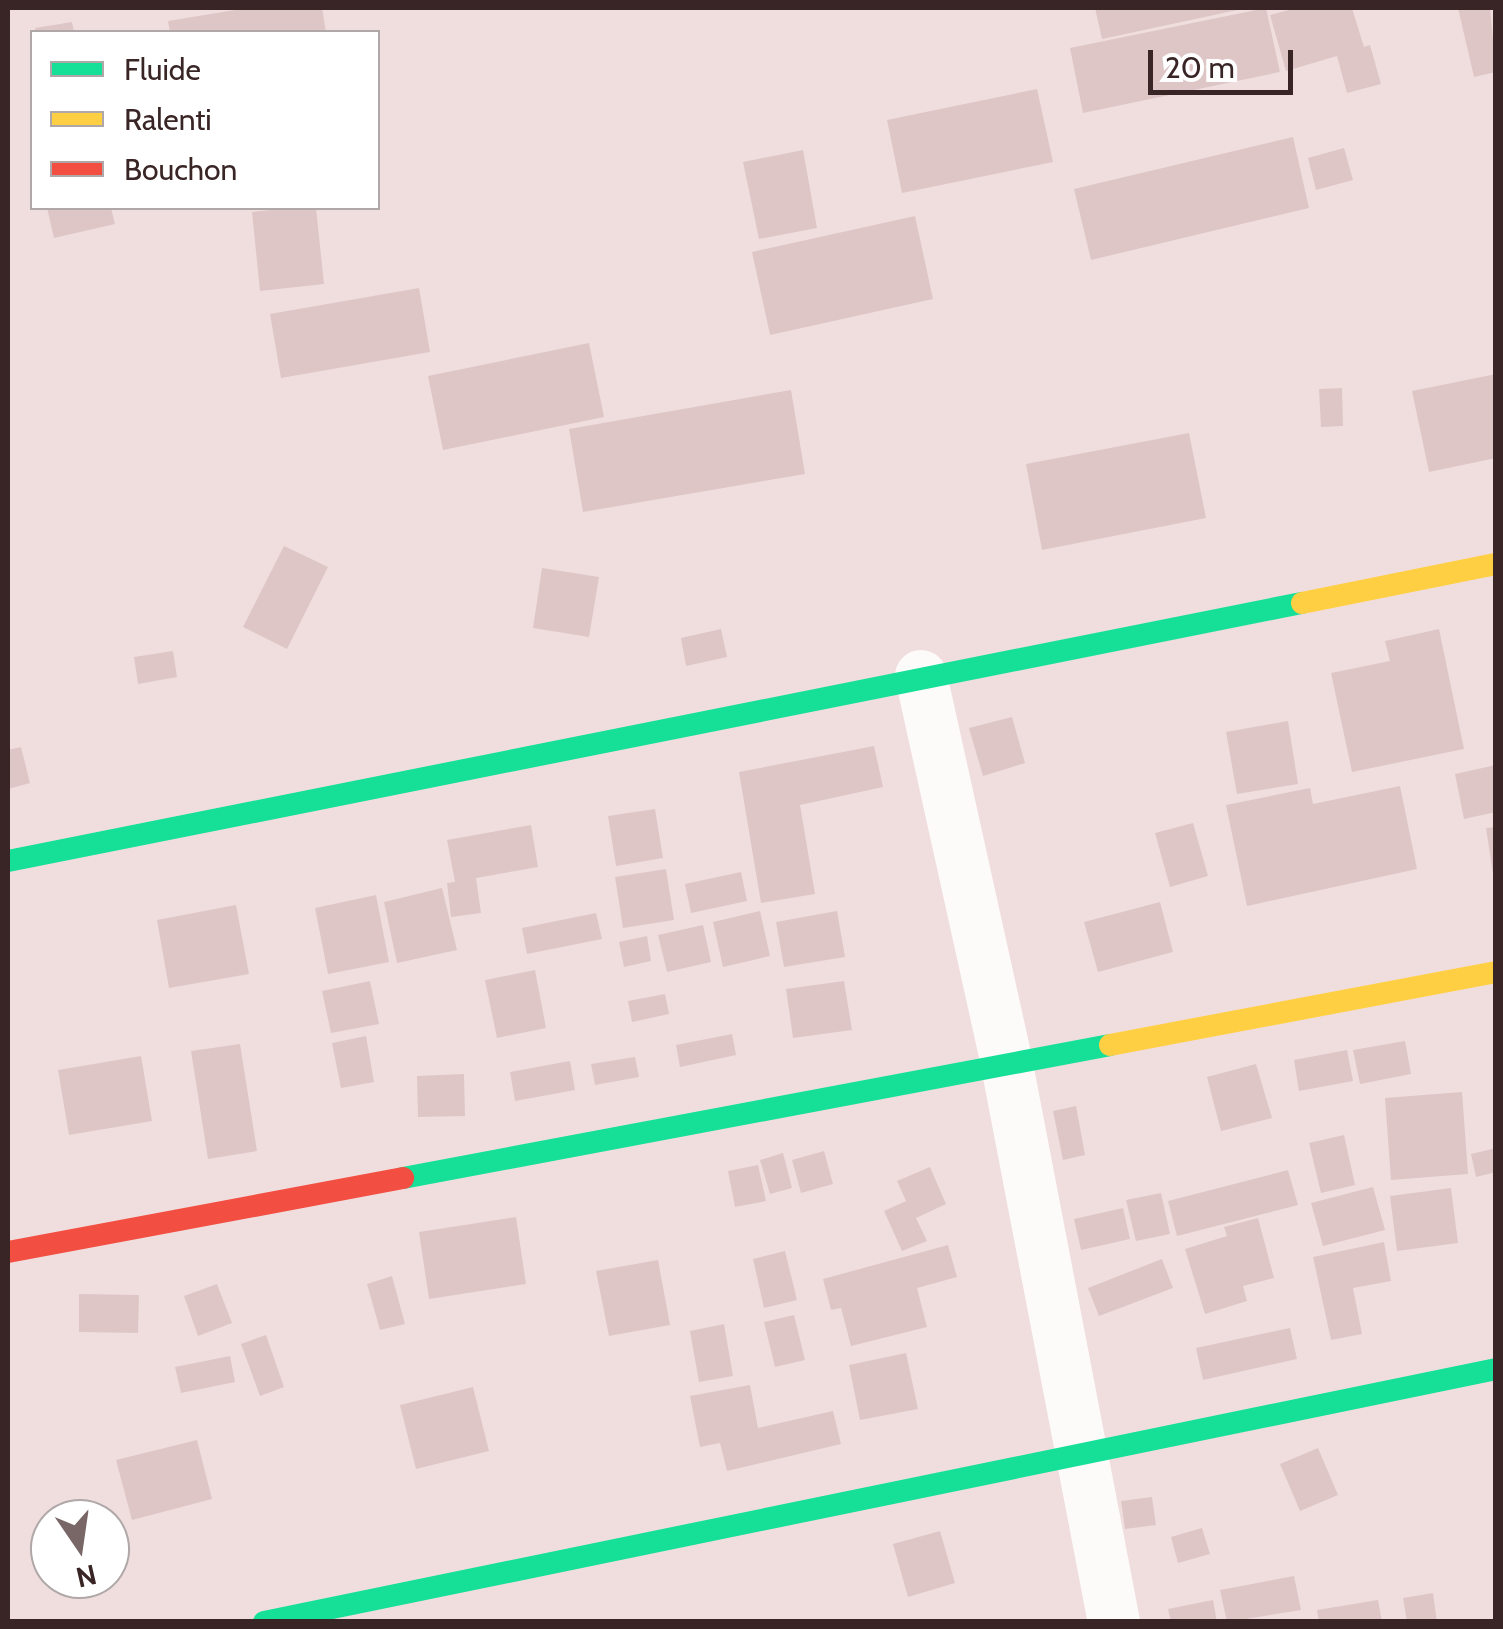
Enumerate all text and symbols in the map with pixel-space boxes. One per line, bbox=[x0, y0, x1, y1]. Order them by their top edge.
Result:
legend bbox=[30, 30, 380, 210]
scale bar bbox=[1153, 30, 1298, 92]
text: 20 m bbox=[1165, 49, 1235, 86]
text: Fluide bbox=[124, 51, 201, 88]
text: Ralenti bbox=[124, 101, 212, 138]
text: Bouchon bbox=[124, 151, 237, 188]
north arrow bbox=[30, 1499, 130, 1599]
text: N bbox=[73, 1557, 100, 1595]

